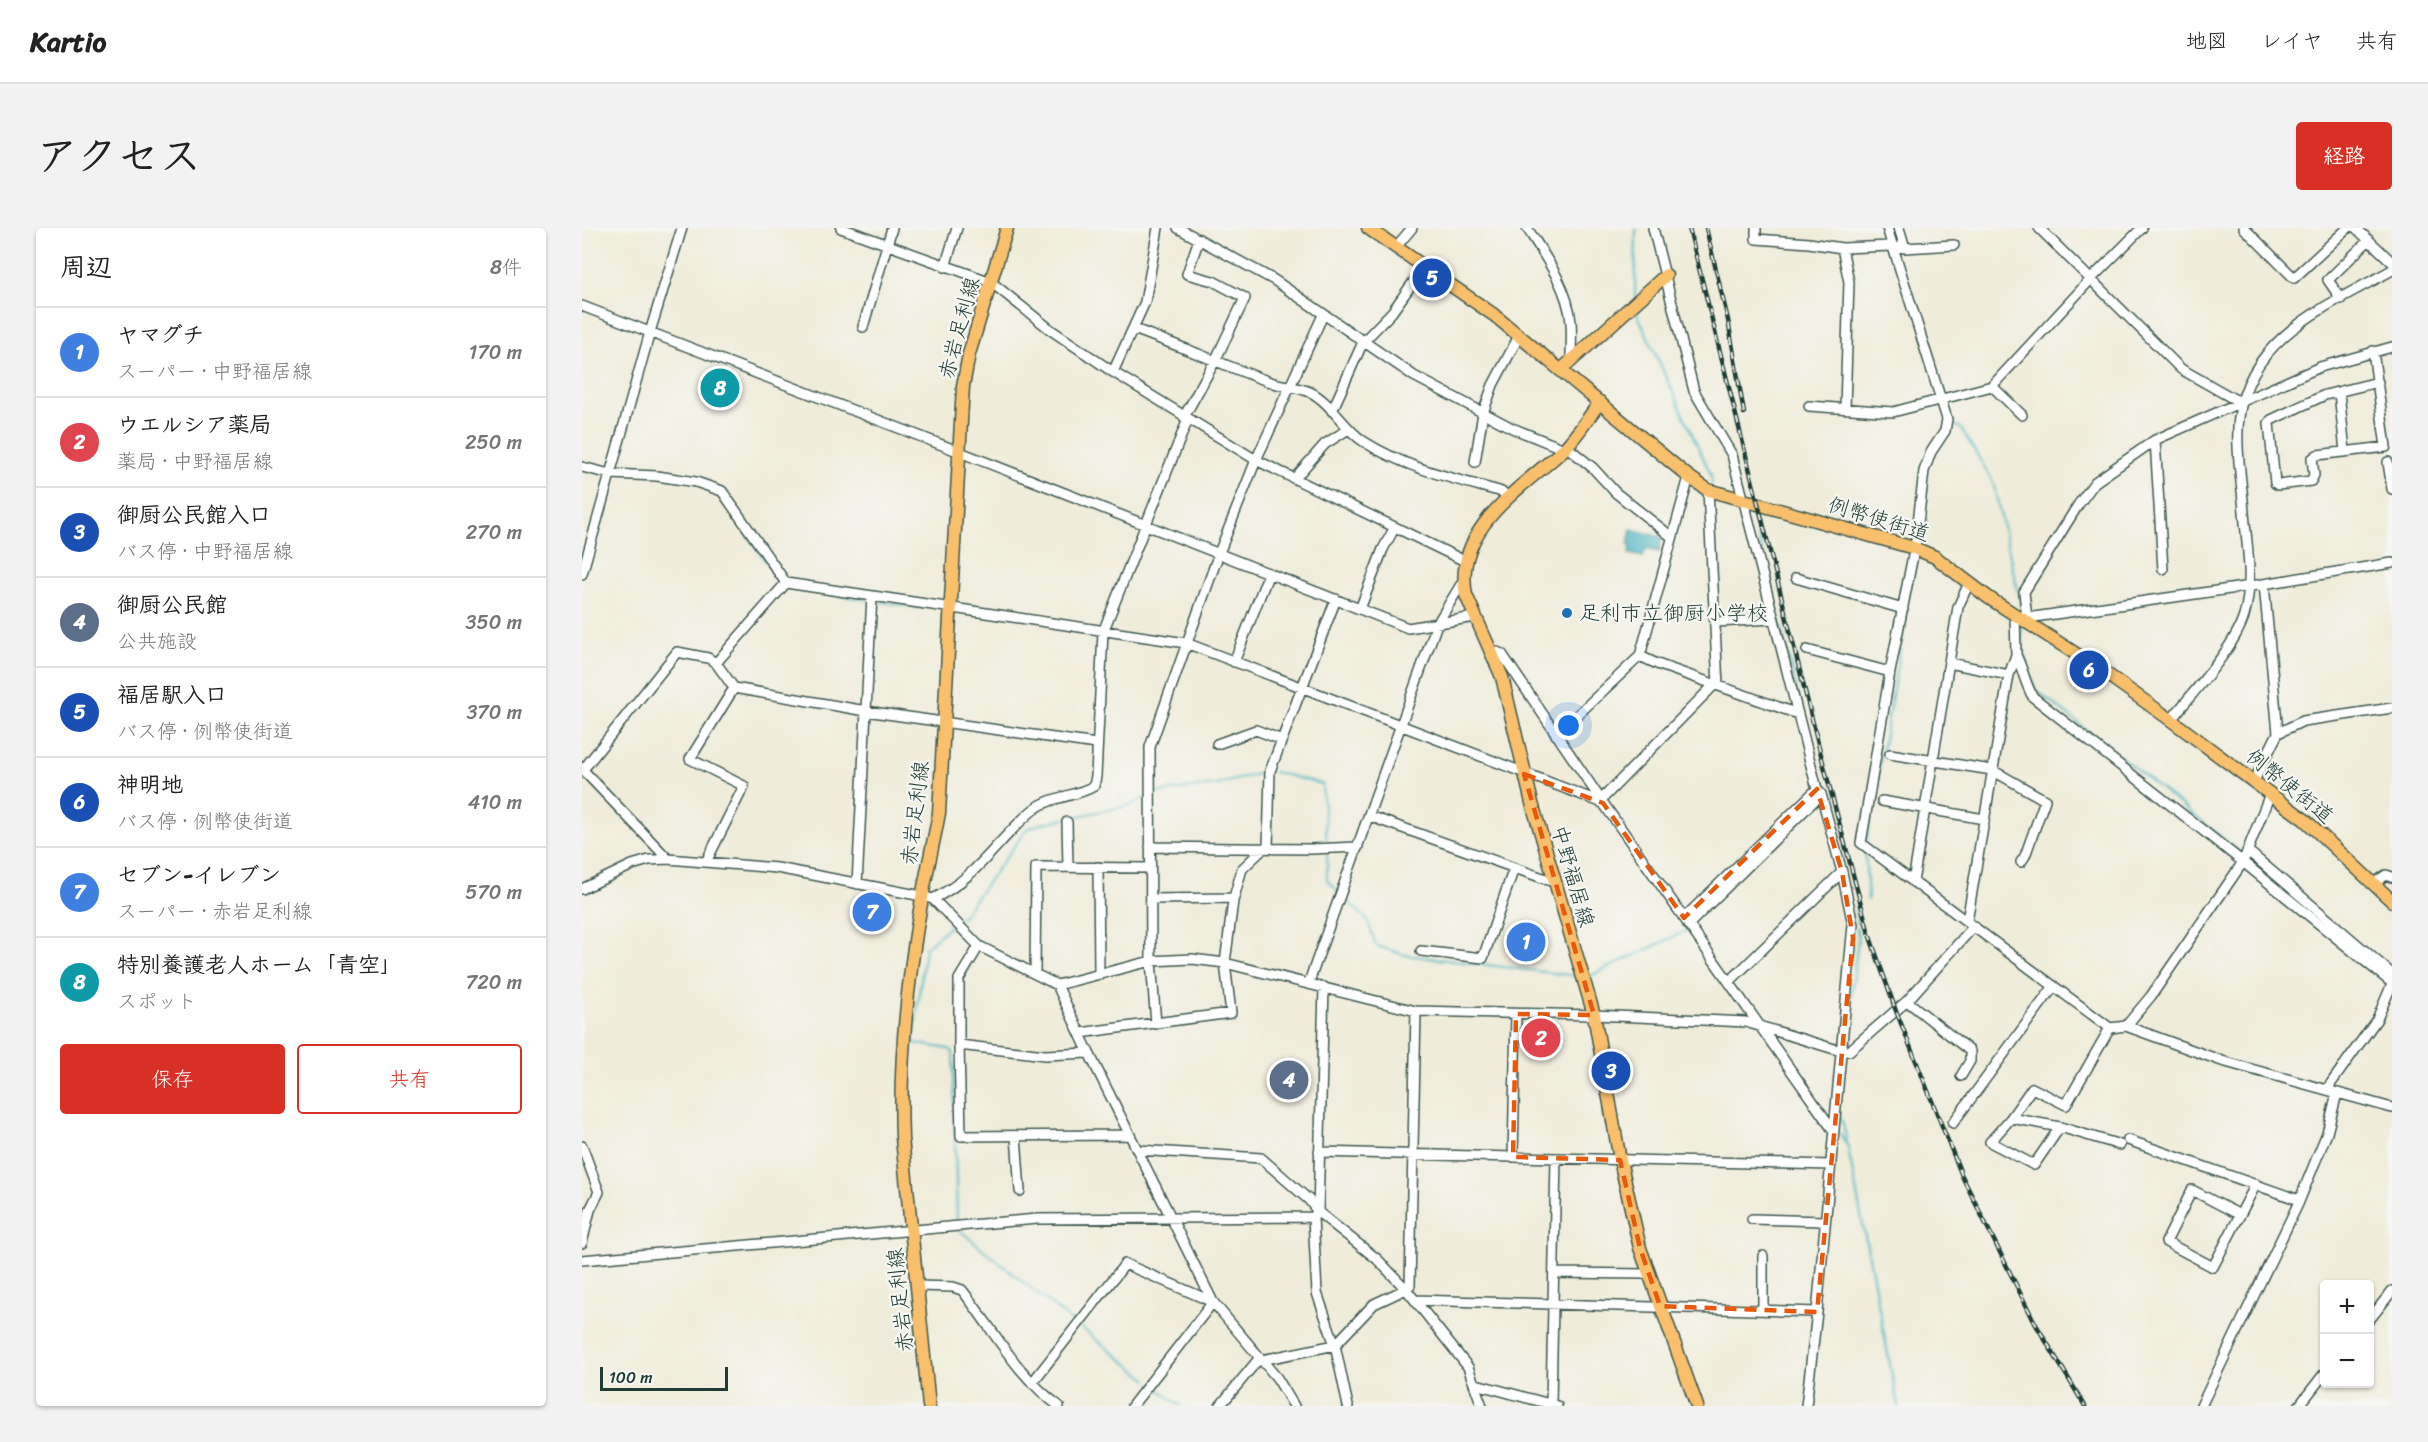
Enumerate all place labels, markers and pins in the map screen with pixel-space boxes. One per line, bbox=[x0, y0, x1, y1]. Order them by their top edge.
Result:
pin: 5 bbox=[1412, 256, 1452, 300]
pin: 8 bbox=[700, 366, 740, 410]
place label: 足利市立御厨小学校 bbox=[1579, 594, 1768, 632]
marker: 足利市立御厨小学校 bbox=[1560, 606, 1574, 620]
pin: 6 bbox=[2070, 648, 2108, 692]
pin: 7 bbox=[852, 890, 892, 934]
pin: 1 bbox=[1506, 920, 1546, 964]
pin: 2 bbox=[1522, 1016, 1560, 1060]
pin: 3 bbox=[1592, 1048, 1630, 1094]
pin: 4 bbox=[1270, 1058, 1308, 1102]

